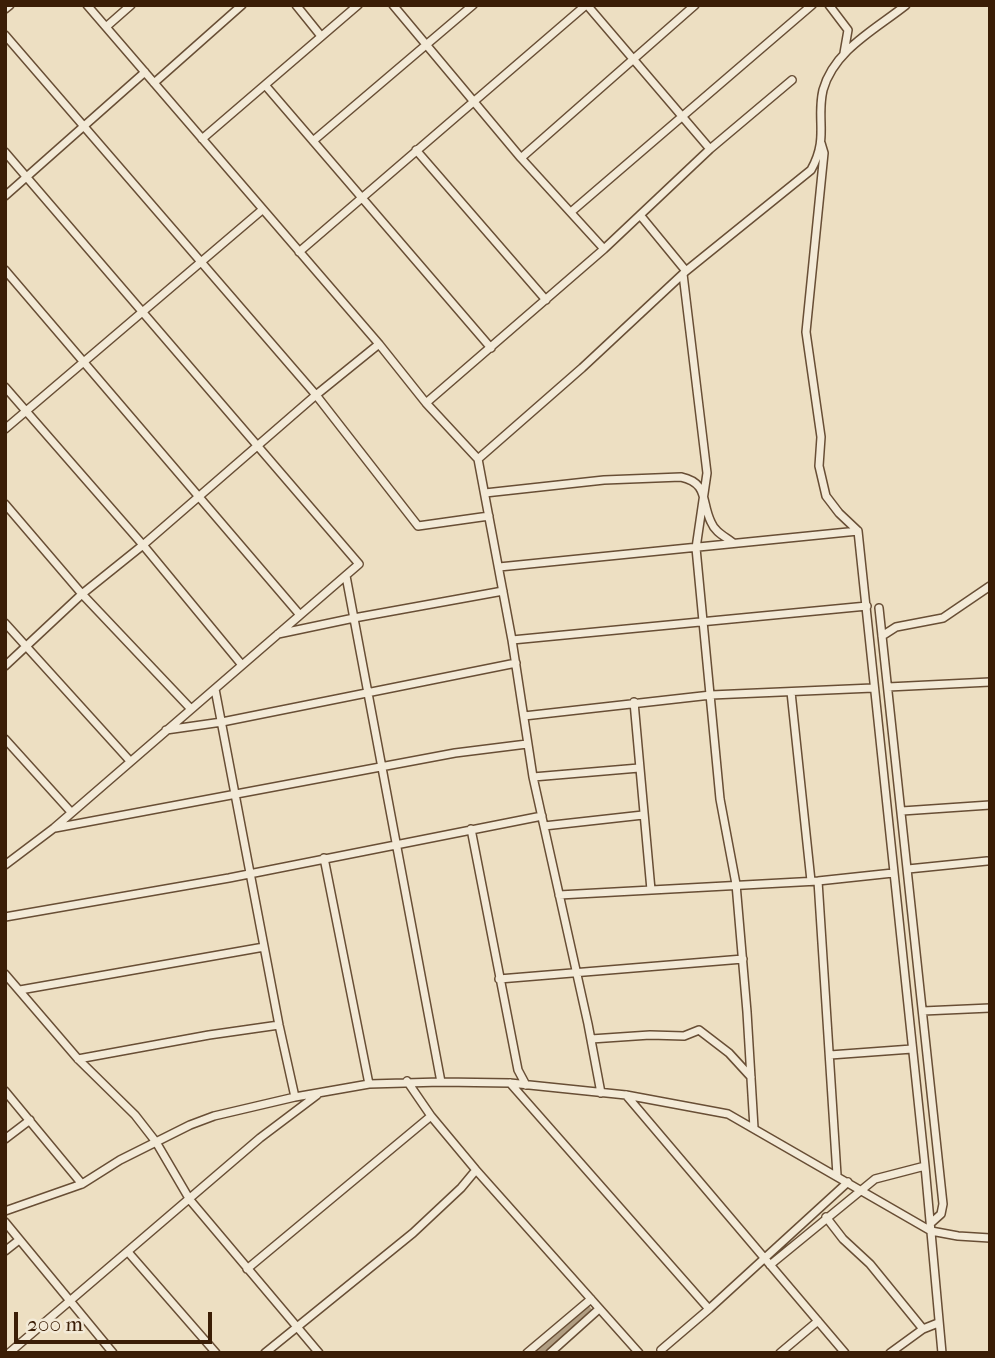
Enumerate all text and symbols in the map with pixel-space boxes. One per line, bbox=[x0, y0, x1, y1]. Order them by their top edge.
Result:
scale bar bbox=[18, 1298, 215, 1342]
text: 200 m bbox=[27, 1312, 83, 1336]

